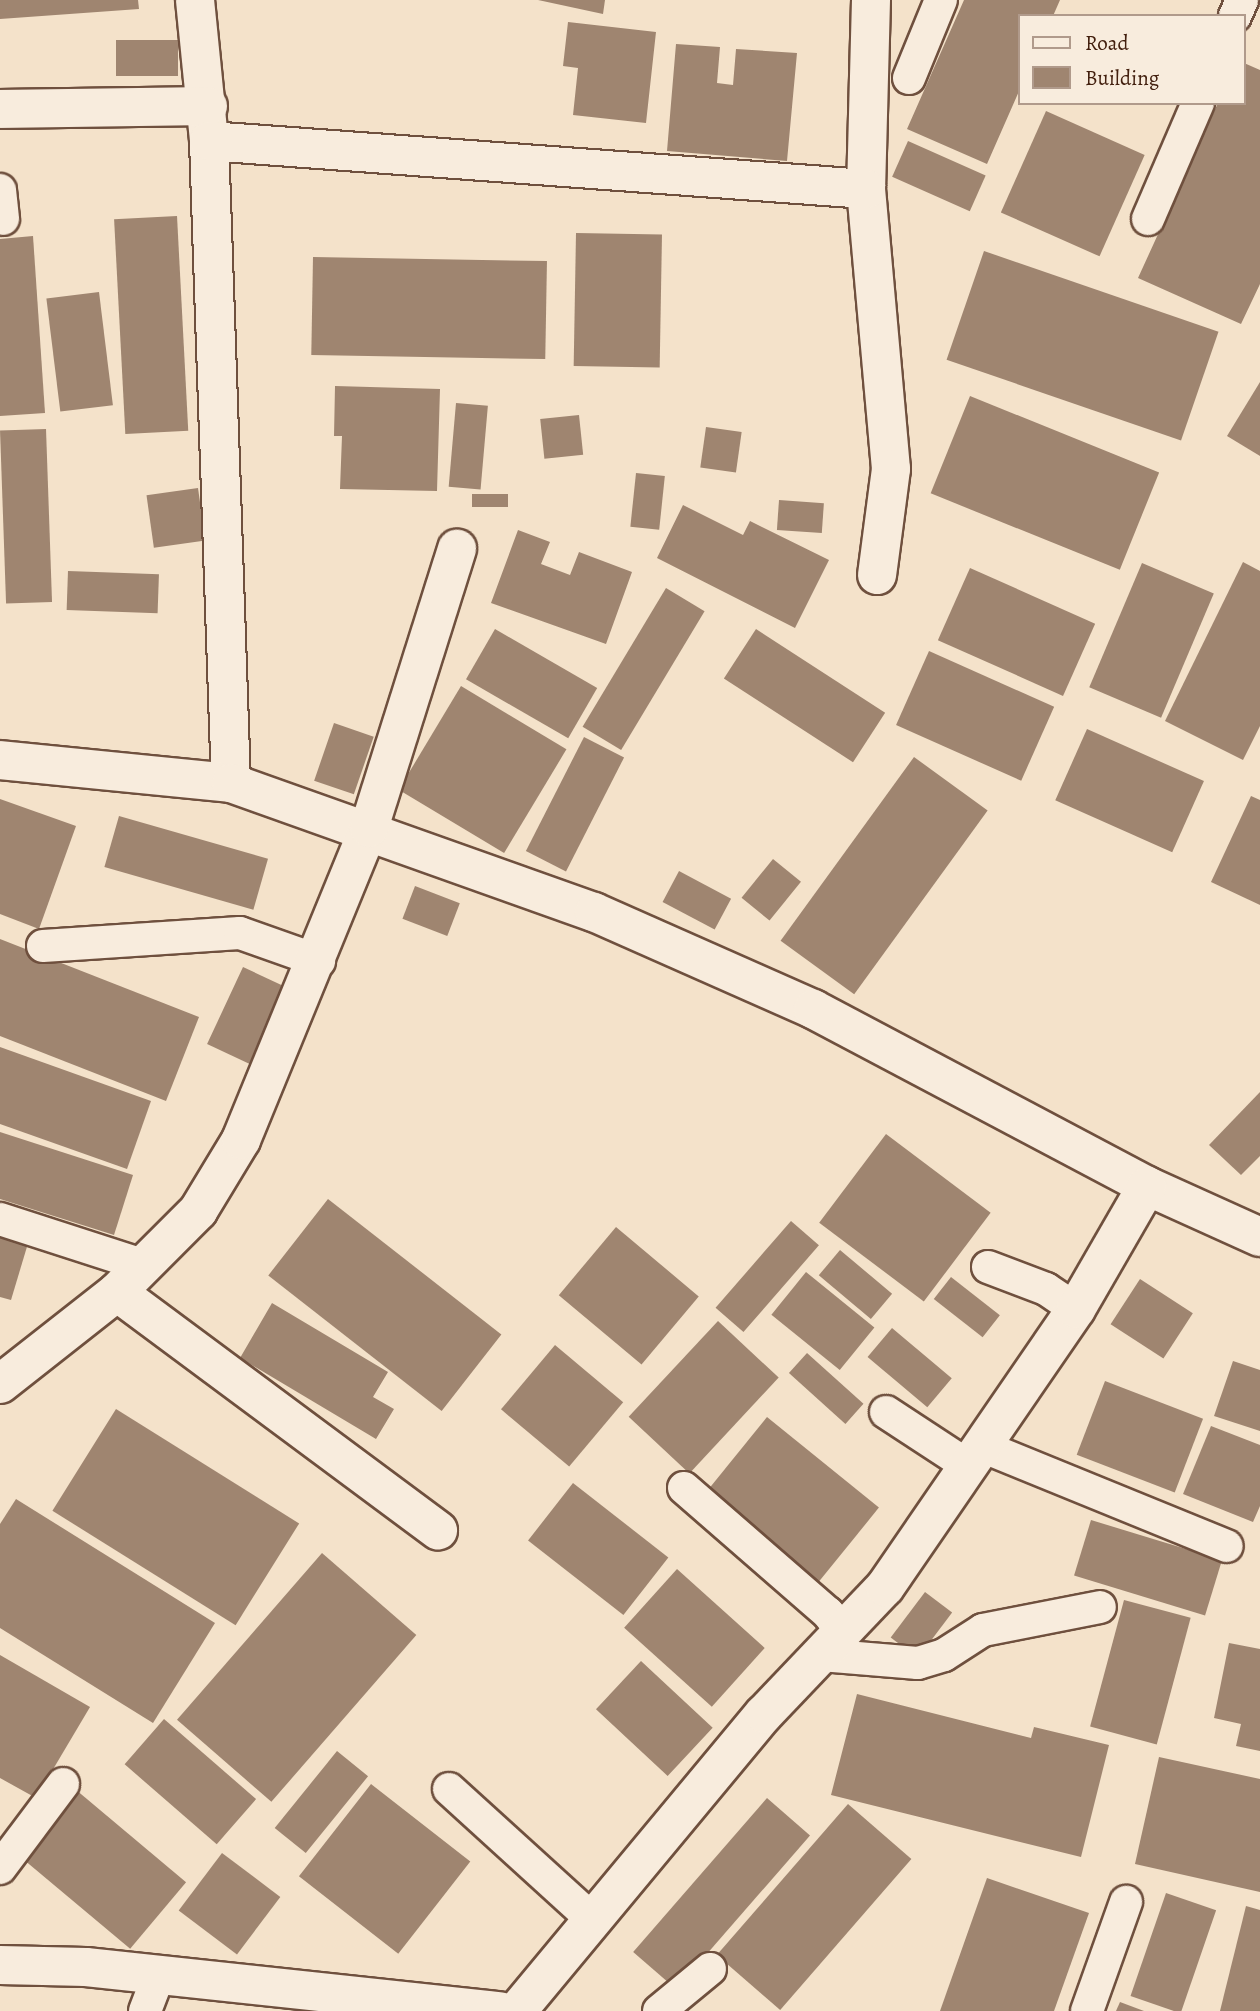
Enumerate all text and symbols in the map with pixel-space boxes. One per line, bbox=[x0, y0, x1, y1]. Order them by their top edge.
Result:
legend bbox=[1018, 14, 1246, 105]
text: Road bbox=[1085, 29, 1129, 57]
text: Building bbox=[1085, 64, 1159, 92]

